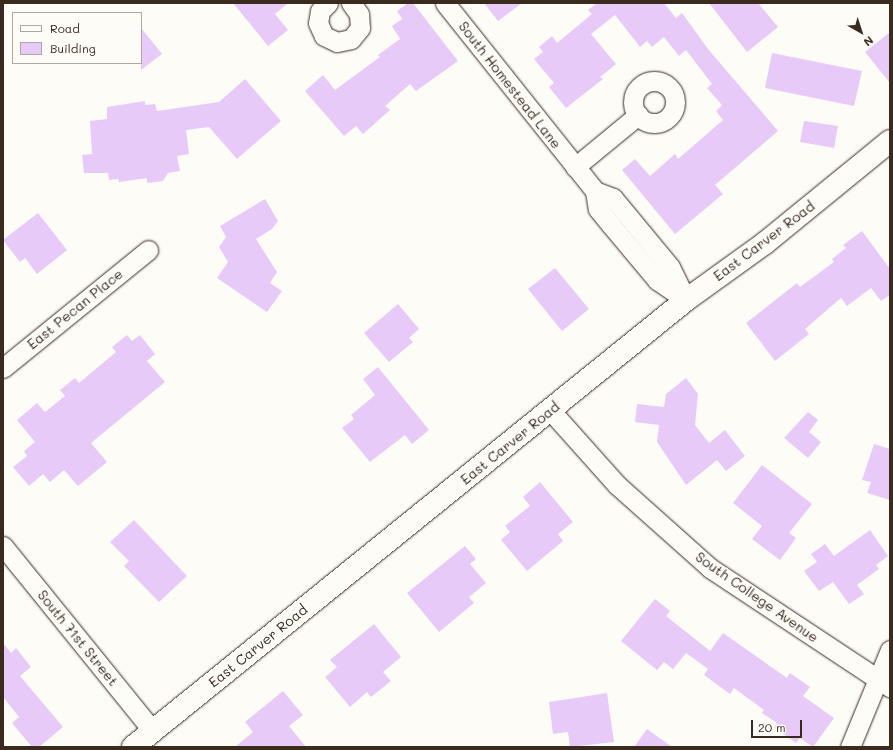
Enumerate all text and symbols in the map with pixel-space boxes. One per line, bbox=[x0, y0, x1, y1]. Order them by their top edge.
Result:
legend bbox=[12, 12, 142, 64]
north arrow bbox=[841, 12, 881, 52]
street label: South Homestead Lane bbox=[455, 18, 565, 152]
text: Road bbox=[50, 20, 80, 36]
text: N bbox=[861, 33, 877, 50]
text: Building bbox=[50, 40, 96, 56]
street label: East Carver Road bbox=[710, 197, 818, 285]
street label: East Pecan Place bbox=[24, 265, 126, 353]
street label: East Carver Road bbox=[457, 398, 563, 488]
street label: South College Avenue bbox=[692, 548, 822, 646]
street label: South 71st Street bbox=[34, 587, 122, 689]
street label: East Carver Road bbox=[205, 601, 311, 691]
scale bar bbox=[753, 712, 804, 738]
text: 20 m bbox=[758, 719, 786, 735]

